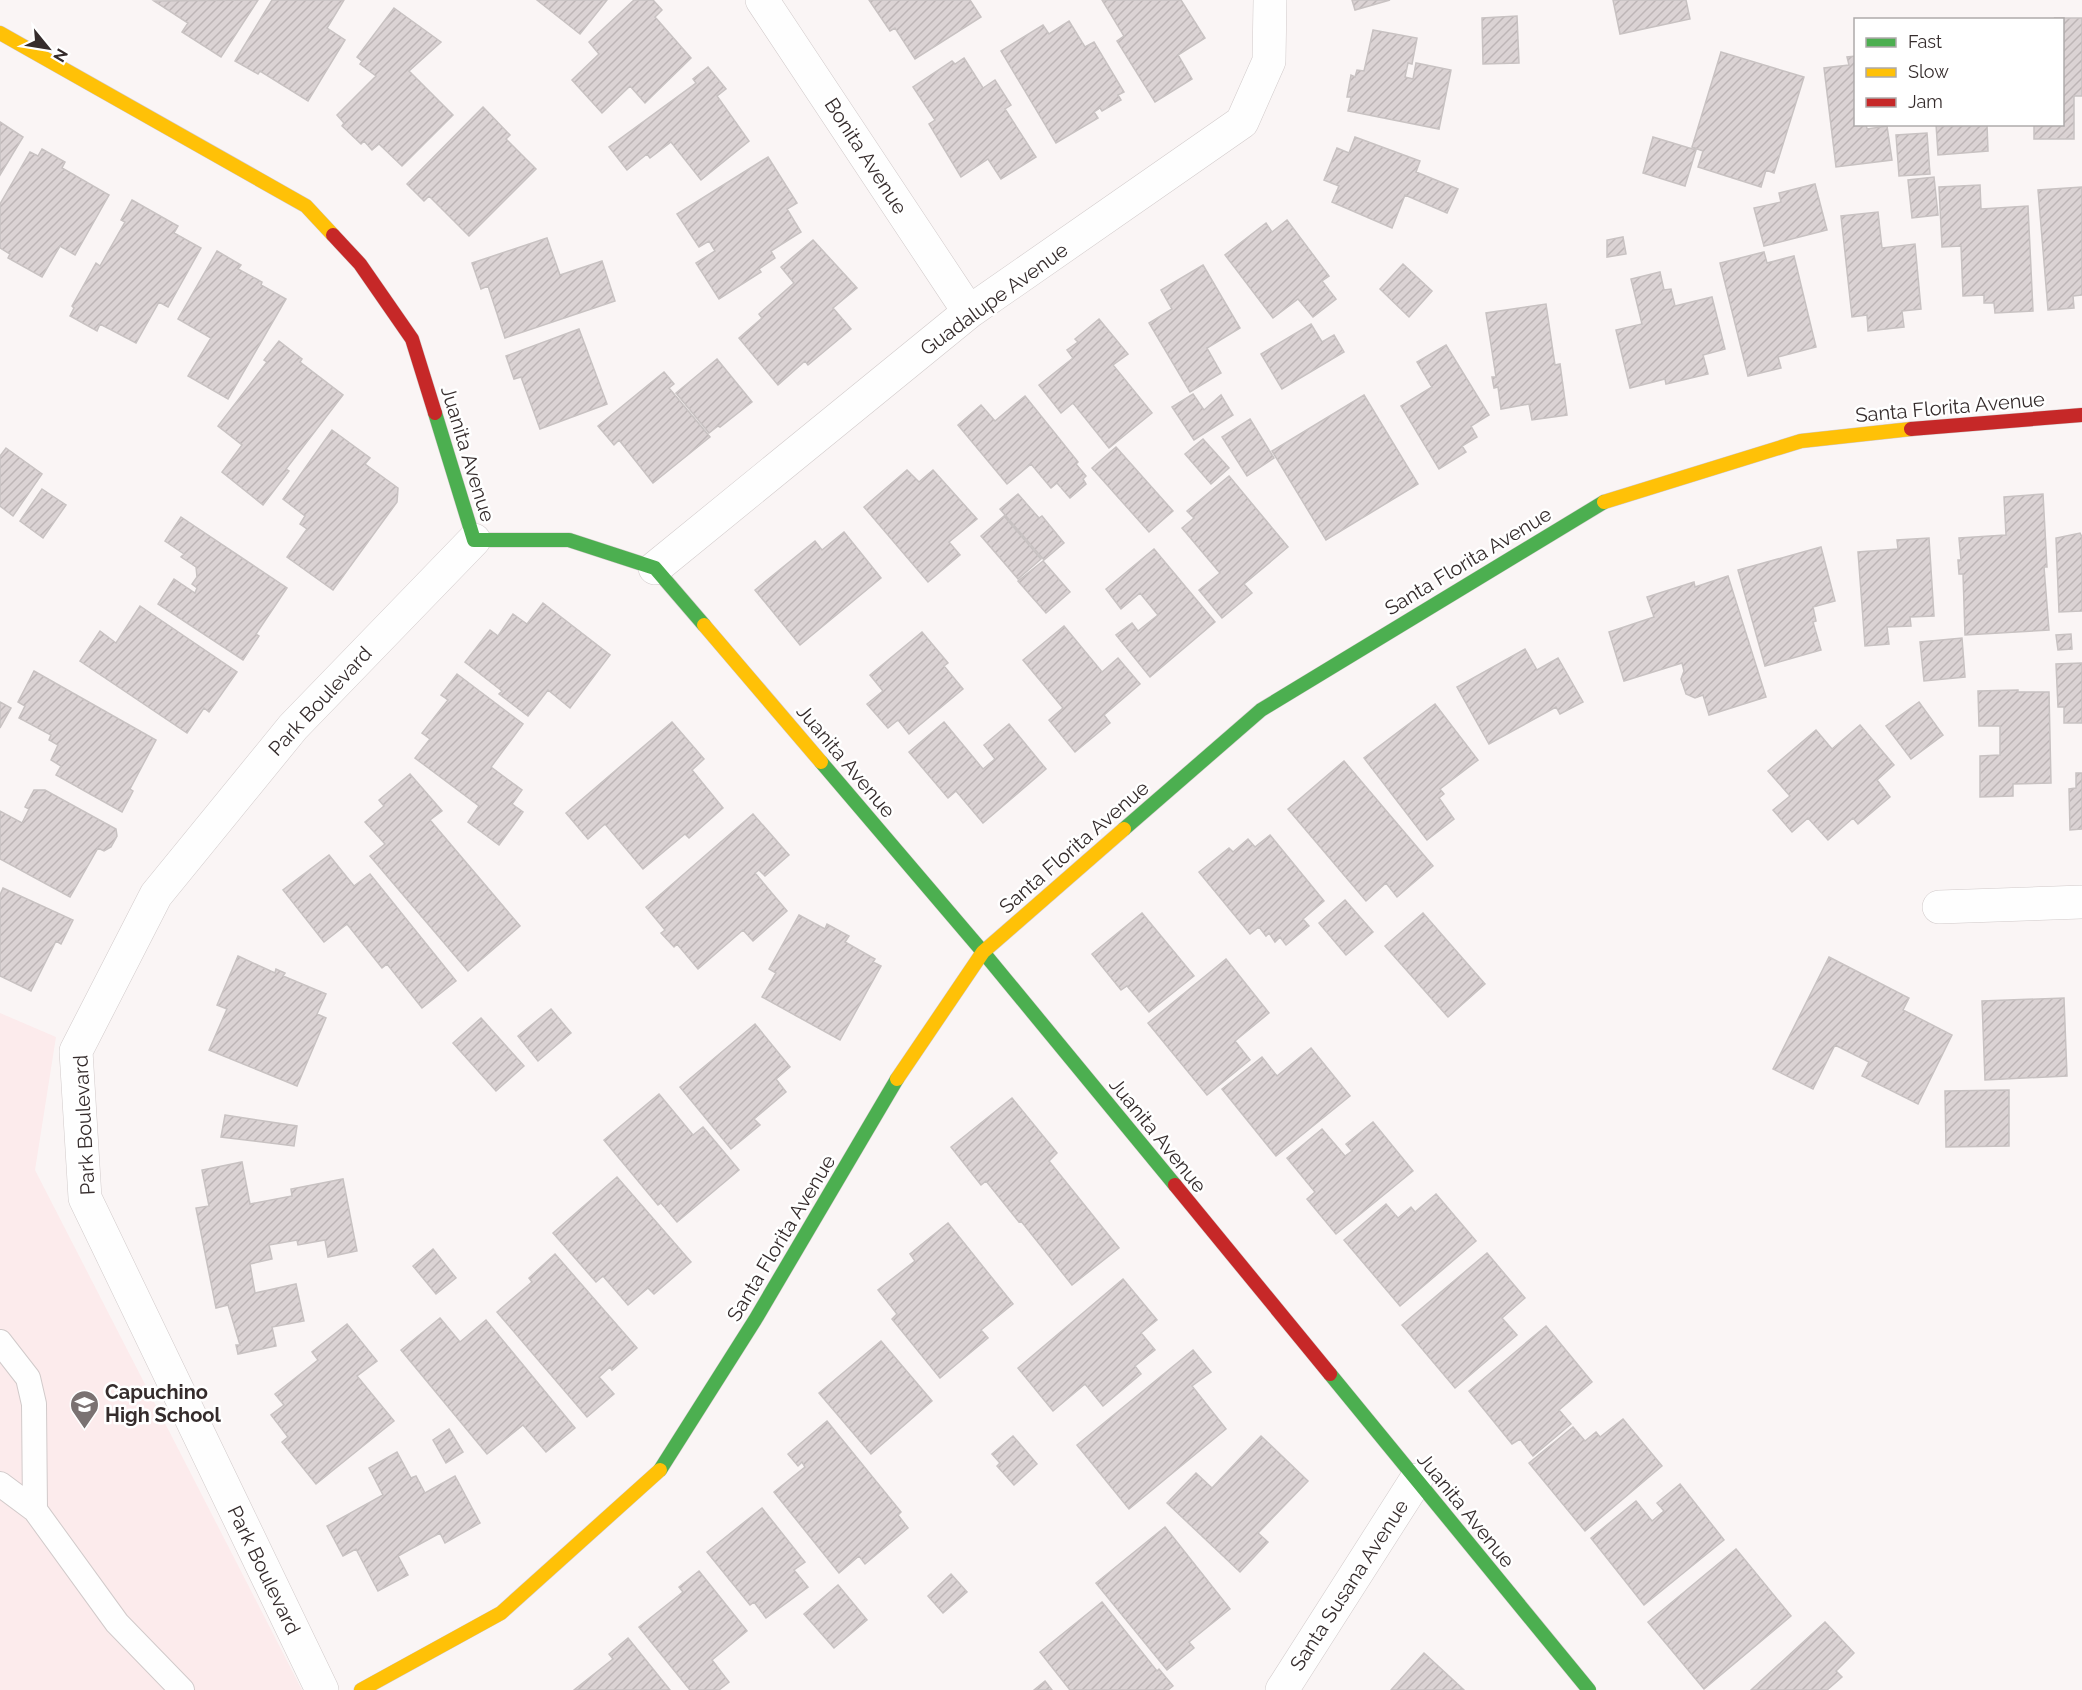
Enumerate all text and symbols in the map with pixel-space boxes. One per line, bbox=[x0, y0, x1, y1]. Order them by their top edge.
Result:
north arrow bbox=[18, 18, 78, 78]
legend bbox=[1854, 18, 2064, 126]
text: Fast bbox=[1908, 31, 1942, 52]
text: N bbox=[49, 45, 72, 65]
text: Slow bbox=[1908, 61, 1949, 82]
text: Jam bbox=[1908, 91, 1943, 112]
street label: Bonita Avenue bbox=[820, 93, 913, 219]
street label: Guadalupe Avenue bbox=[916, 237, 1073, 361]
street label: Juanita Avenue bbox=[436, 383, 500, 525]
street label: Santa Florita Avenue bbox=[1854, 387, 2046, 427]
street label: Santa Florita Avenue bbox=[1380, 502, 1556, 620]
street label: Park Boulevard bbox=[263, 641, 377, 761]
street label: Juanita Avenue bbox=[792, 699, 901, 823]
street label: Santa Florita Avenue bbox=[994, 775, 1154, 918]
street label: Park Boulevard bbox=[68, 1054, 100, 1196]
street label: Juanita Avenue bbox=[1104, 1073, 1212, 1197]
street label: Santa Florita Avenue bbox=[722, 1150, 840, 1326]
place label: Capuchino High School bbox=[105, 1380, 221, 1427]
school or university icon: Capuchino High School bbox=[68, 1388, 100, 1430]
street label: Juanita Avenue bbox=[1412, 1448, 1520, 1572]
street label: Santa Susana Avenue bbox=[1285, 1495, 1413, 1675]
street label: Park Boulevard bbox=[222, 1502, 306, 1638]

